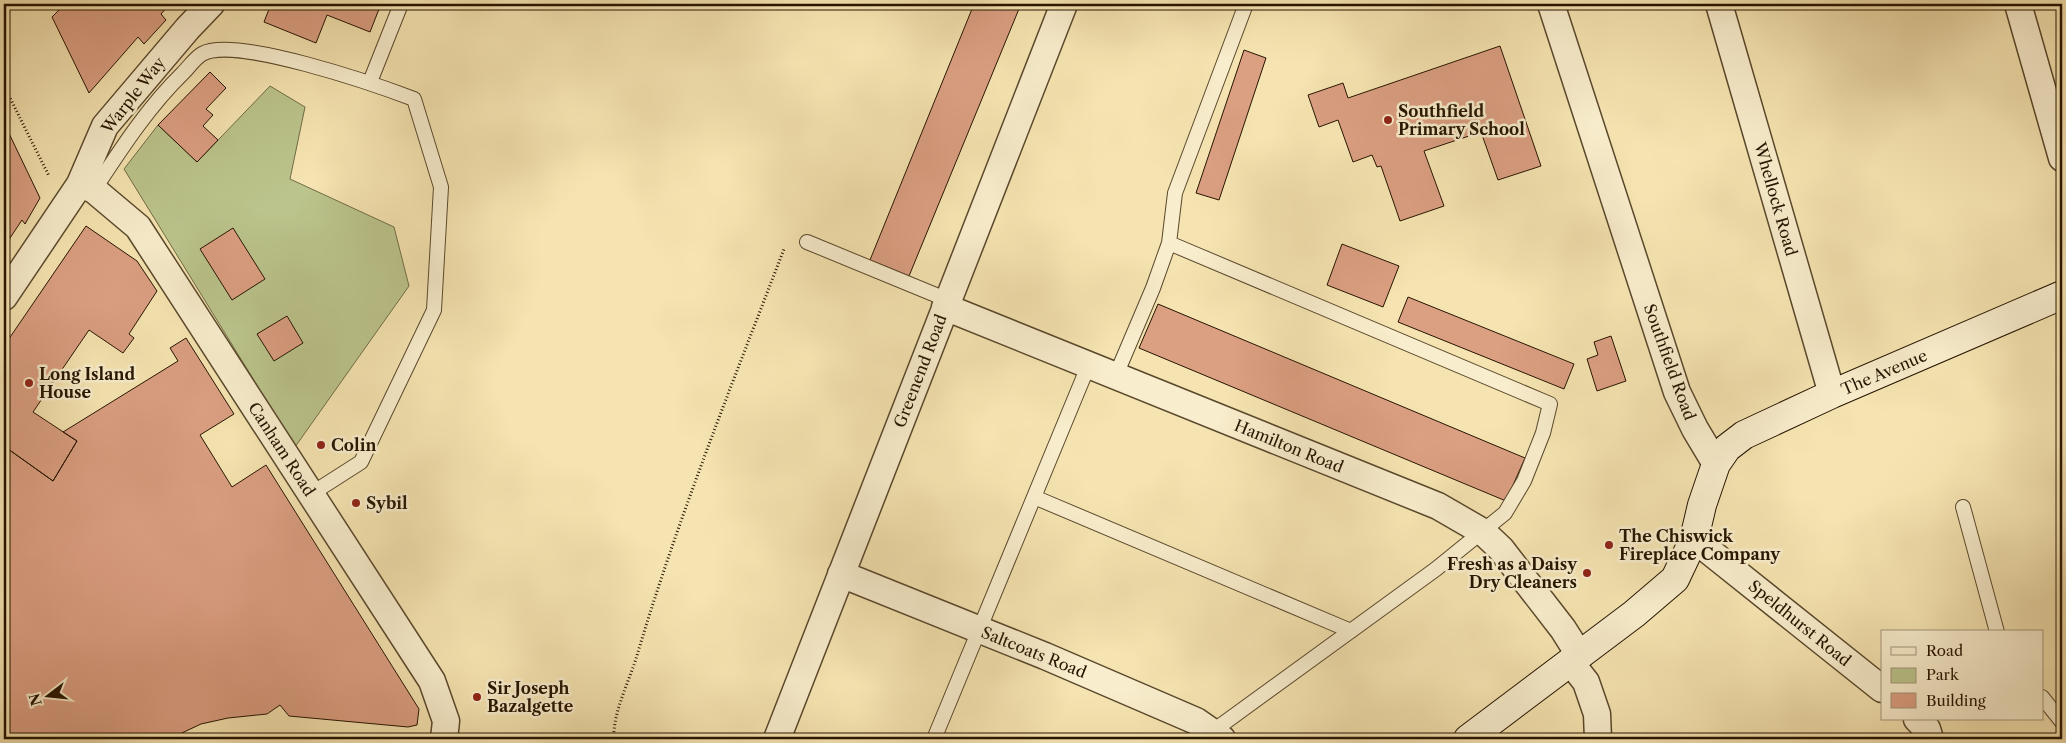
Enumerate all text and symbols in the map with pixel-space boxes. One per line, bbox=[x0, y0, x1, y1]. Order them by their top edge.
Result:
street label: Warple Way bbox=[96, 52, 170, 138]
place label: Southfield Primary School bbox=[1398, 101, 1525, 139]
marker: Southfield Primary School bbox=[1382, 114, 1394, 126]
street label: Whellock Road bbox=[1750, 139, 1802, 258]
street label: Southfield Road bbox=[1640, 301, 1700, 423]
street label: Greenend Road bbox=[889, 311, 951, 431]
street label: The Avenue bbox=[1838, 345, 1930, 399]
place label: Long Island House bbox=[39, 364, 135, 402]
marker: Long Island House bbox=[23, 377, 35, 389]
street label: Canham Road bbox=[244, 398, 320, 500]
street label: Hamilton Road bbox=[1232, 415, 1347, 477]
place label: Colin bbox=[331, 435, 376, 455]
marker: Colin bbox=[315, 439, 327, 451]
place label: Sybil bbox=[366, 493, 408, 513]
marker: Sybil bbox=[350, 497, 362, 509]
place label: The Chiswick Fireplace Company bbox=[1619, 526, 1781, 564]
marker: The Chiswick Fireplace Company bbox=[1603, 539, 1615, 551]
place label: Fresh as a Daisy Dry Cleaners bbox=[1447, 554, 1578, 592]
marker: Fresh as a Daisy Dry Cleaners bbox=[1581, 567, 1593, 579]
street label: Speldhurst Road bbox=[1745, 576, 1855, 671]
street label: Saltcoats Road bbox=[979, 622, 1090, 682]
legend bbox=[1881, 630, 2044, 720]
text: Road bbox=[1926, 641, 1963, 660]
text: Park bbox=[1926, 665, 1960, 684]
north arrow bbox=[22, 670, 72, 720]
place label: Sir Joseph Bazalgette bbox=[487, 678, 574, 716]
text: N bbox=[25, 691, 46, 708]
marker: Sir Joseph Bazalgette bbox=[471, 691, 483, 703]
text: Building bbox=[1926, 691, 1986, 710]

